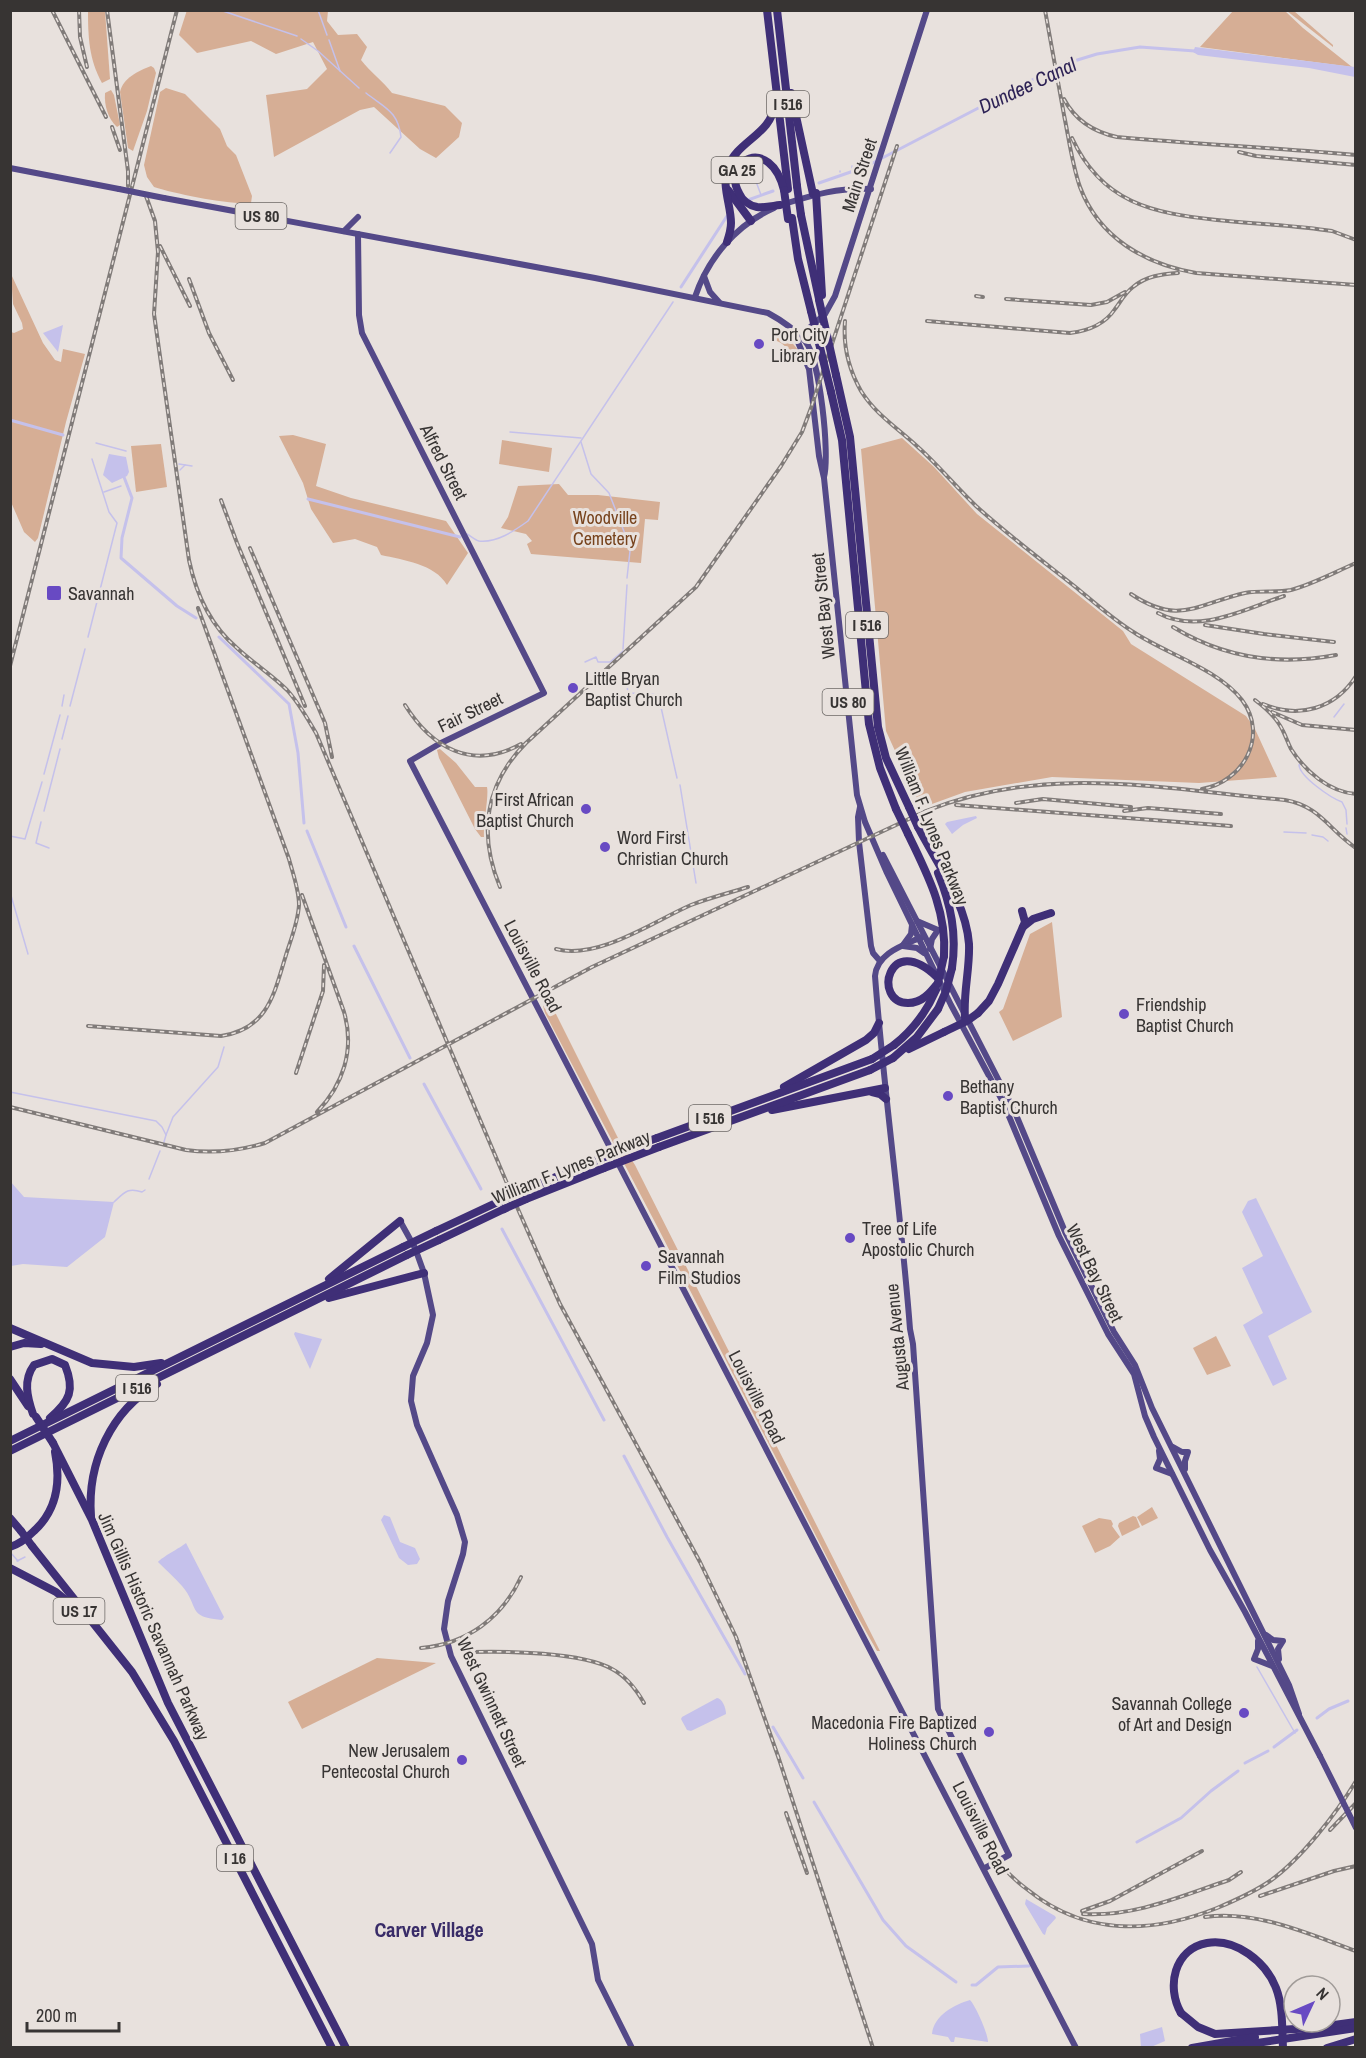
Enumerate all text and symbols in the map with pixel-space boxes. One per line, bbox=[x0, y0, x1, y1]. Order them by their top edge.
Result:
water label: Dundee Canal bbox=[974, 50, 1081, 119]
road number: I 516 bbox=[767, 91, 809, 117]
street label: Main Street bbox=[835, 135, 883, 215]
road number: GA 25 bbox=[712, 157, 762, 183]
road number: US 80 bbox=[236, 203, 286, 229]
place label: Port City Library bbox=[771, 322, 829, 368]
marker: Port City Library bbox=[752, 337, 766, 351]
street label: Alfred Street bbox=[414, 419, 474, 504]
park label: Woodville Cemetery bbox=[573, 505, 638, 551]
street label: West Bay Street bbox=[805, 552, 841, 660]
place label: Savannah bbox=[68, 581, 134, 606]
marker: Savannah bbox=[45, 584, 63, 602]
road number: I 516 bbox=[846, 612, 888, 638]
place label: Little Bryan Baptist Church bbox=[585, 666, 683, 712]
marker: Little Bryan Baptist Church bbox=[566, 681, 580, 695]
street label: Fair Street bbox=[434, 686, 506, 738]
road number: US 80 bbox=[822, 689, 874, 715]
street label: William F. Lynes Parkway bbox=[889, 743, 975, 909]
place label: First African Baptist Church bbox=[476, 787, 574, 833]
marker: First African Baptist Church bbox=[579, 802, 593, 816]
place label: Word First Christian Church bbox=[617, 825, 729, 871]
marker: Word First Christian Church bbox=[598, 840, 612, 854]
street label: Louisville Road bbox=[498, 915, 568, 1017]
place label: Friendship Baptist Church bbox=[1136, 992, 1234, 1038]
marker: Friendship Baptist Church bbox=[1117, 1007, 1131, 1021]
place label: Bethany Baptist Church bbox=[960, 1074, 1058, 1120]
marker: Bethany Baptist Church bbox=[941, 1089, 955, 1103]
road number: I 516 bbox=[689, 1105, 731, 1131]
street label: William F. Lynes Parkway bbox=[488, 1124, 654, 1210]
place label: Tree of Life Apostolic Church bbox=[861, 1216, 974, 1262]
street label: West Bay Street bbox=[1060, 1220, 1130, 1326]
marker: Tree of Life Apostolic Church bbox=[843, 1231, 857, 1245]
place label: Savannah Film Studios bbox=[658, 1244, 741, 1290]
marker: Savannah Film Studios bbox=[639, 1259, 653, 1273]
street label: Augusta Avenue bbox=[879, 1282, 915, 1393]
street label: Louisville Road bbox=[723, 1346, 791, 1448]
road number: I 516 bbox=[116, 1375, 158, 1401]
street label: Jim Gillis Historic Savannah Parkway bbox=[92, 1508, 216, 1745]
road number: US 17 bbox=[54, 1598, 104, 1624]
street label: West Gwinnett Street bbox=[451, 1633, 533, 1771]
place label: Savannah College of Art and Design bbox=[1111, 1691, 1232, 1737]
marker: Savannah College of Art and Design bbox=[1237, 1706, 1251, 1720]
place label: Macedonia Fire Baptized Holiness Church bbox=[811, 1710, 977, 1756]
marker: Macedonia Fire Baptized Holiness Church bbox=[982, 1725, 996, 1739]
place label: New Jerusalem Pentecostal Church bbox=[321, 1738, 450, 1784]
marker: New Jerusalem Pentecostal Church bbox=[455, 1753, 469, 1767]
street label: Louisville Road bbox=[947, 1777, 1015, 1879]
road number: I 16 bbox=[217, 1845, 253, 1871]
district label: Carver Village bbox=[374, 1916, 484, 1943]
north arrow bbox=[1282, 1974, 1342, 2034]
text: N bbox=[1312, 1983, 1334, 2005]
scale bar bbox=[27, 1995, 118, 2033]
text: 200 m bbox=[36, 2003, 77, 2028]

